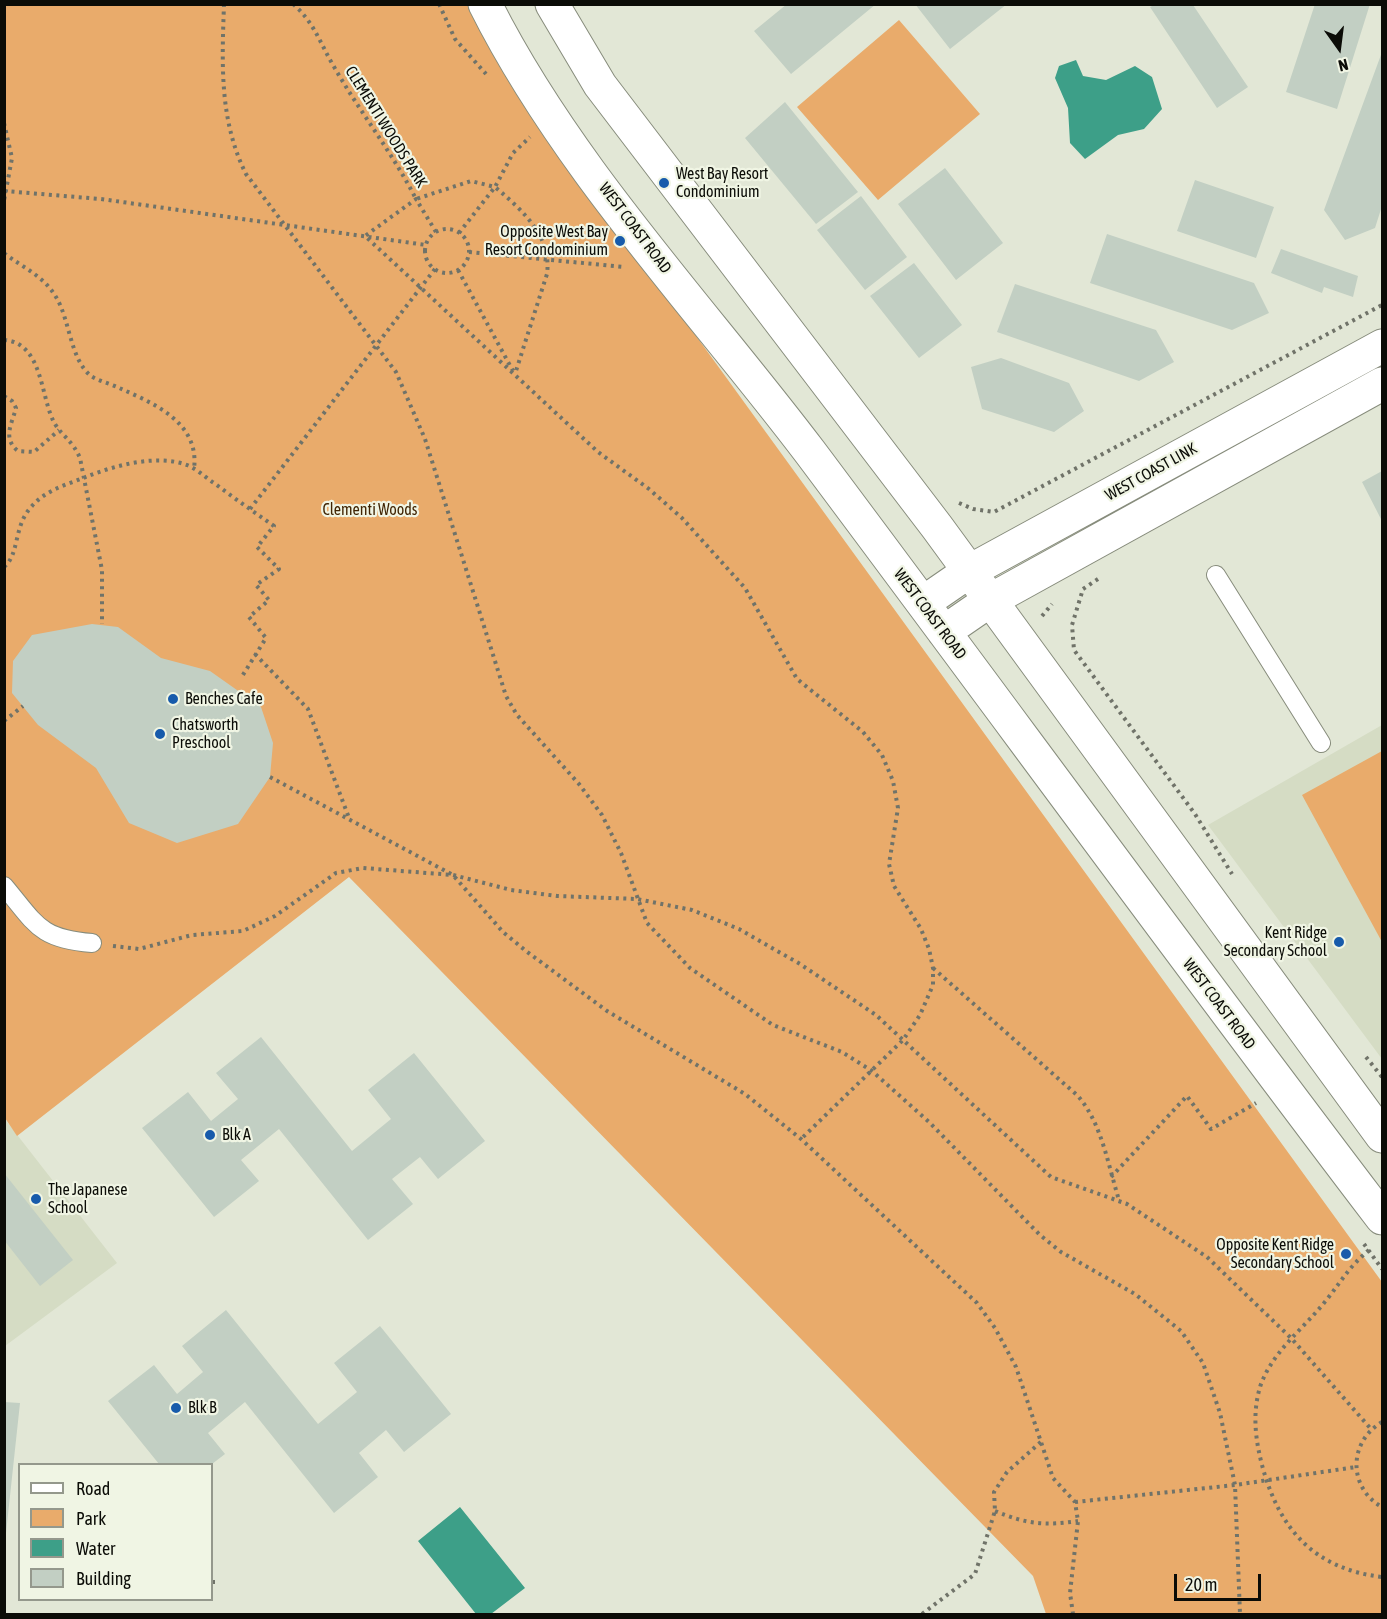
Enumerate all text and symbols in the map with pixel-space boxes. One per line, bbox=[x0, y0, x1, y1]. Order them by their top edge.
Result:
north arrow bbox=[1309, 18, 1369, 78]
text: N bbox=[1337, 56, 1350, 75]
street label: CLEMENTI WOODS PARK bbox=[341, 63, 431, 191]
place label: West Bay Resort Condominium bbox=[676, 164, 768, 202]
marker: West Bay Resort Condominium bbox=[657, 176, 671, 190]
street label: WEST COAST ROAD bbox=[595, 179, 675, 277]
place label: Opposite West Bay Resort Condominium bbox=[485, 222, 608, 260]
marker: Opposite West Bay Resort Condominium bbox=[613, 234, 627, 248]
street label: WEST COAST LINK bbox=[1102, 439, 1200, 505]
park label: Clementi Woods bbox=[323, 500, 417, 520]
street label: WEST COAST ROAD bbox=[890, 565, 970, 663]
place label: Benches Cafe bbox=[185, 689, 263, 709]
marker: Benches Cafe bbox=[166, 692, 180, 706]
place label: Chatsworth Preschool bbox=[172, 715, 238, 753]
marker: Chatsworth Preschool bbox=[153, 727, 167, 741]
place label: Kent Ridge Secondary School bbox=[1224, 923, 1327, 961]
marker: Kent Ridge Secondary School bbox=[1332, 935, 1346, 949]
street label: WEST COAST ROAD bbox=[1179, 955, 1259, 1053]
place label: Blk A bbox=[222, 1125, 251, 1145]
marker: Blk A bbox=[203, 1128, 217, 1142]
place label: The Japanese School bbox=[48, 1180, 127, 1218]
marker: The Japanese School bbox=[29, 1192, 43, 1206]
place label: Opposite Kent Ridge Secondary School bbox=[1216, 1235, 1334, 1273]
marker: Opposite Kent Ridge Secondary School bbox=[1339, 1247, 1353, 1261]
place label: Blk B bbox=[188, 1398, 217, 1418]
marker: Blk B bbox=[169, 1401, 183, 1415]
legend bbox=[18, 1463, 213, 1601]
text: Road bbox=[76, 1478, 110, 1499]
text: Park bbox=[76, 1508, 106, 1529]
text: Water bbox=[76, 1538, 115, 1559]
scale bar bbox=[1177, 1562, 1264, 1600]
text: Building bbox=[76, 1568, 131, 1589]
text: 20 m bbox=[1185, 1574, 1217, 1595]

